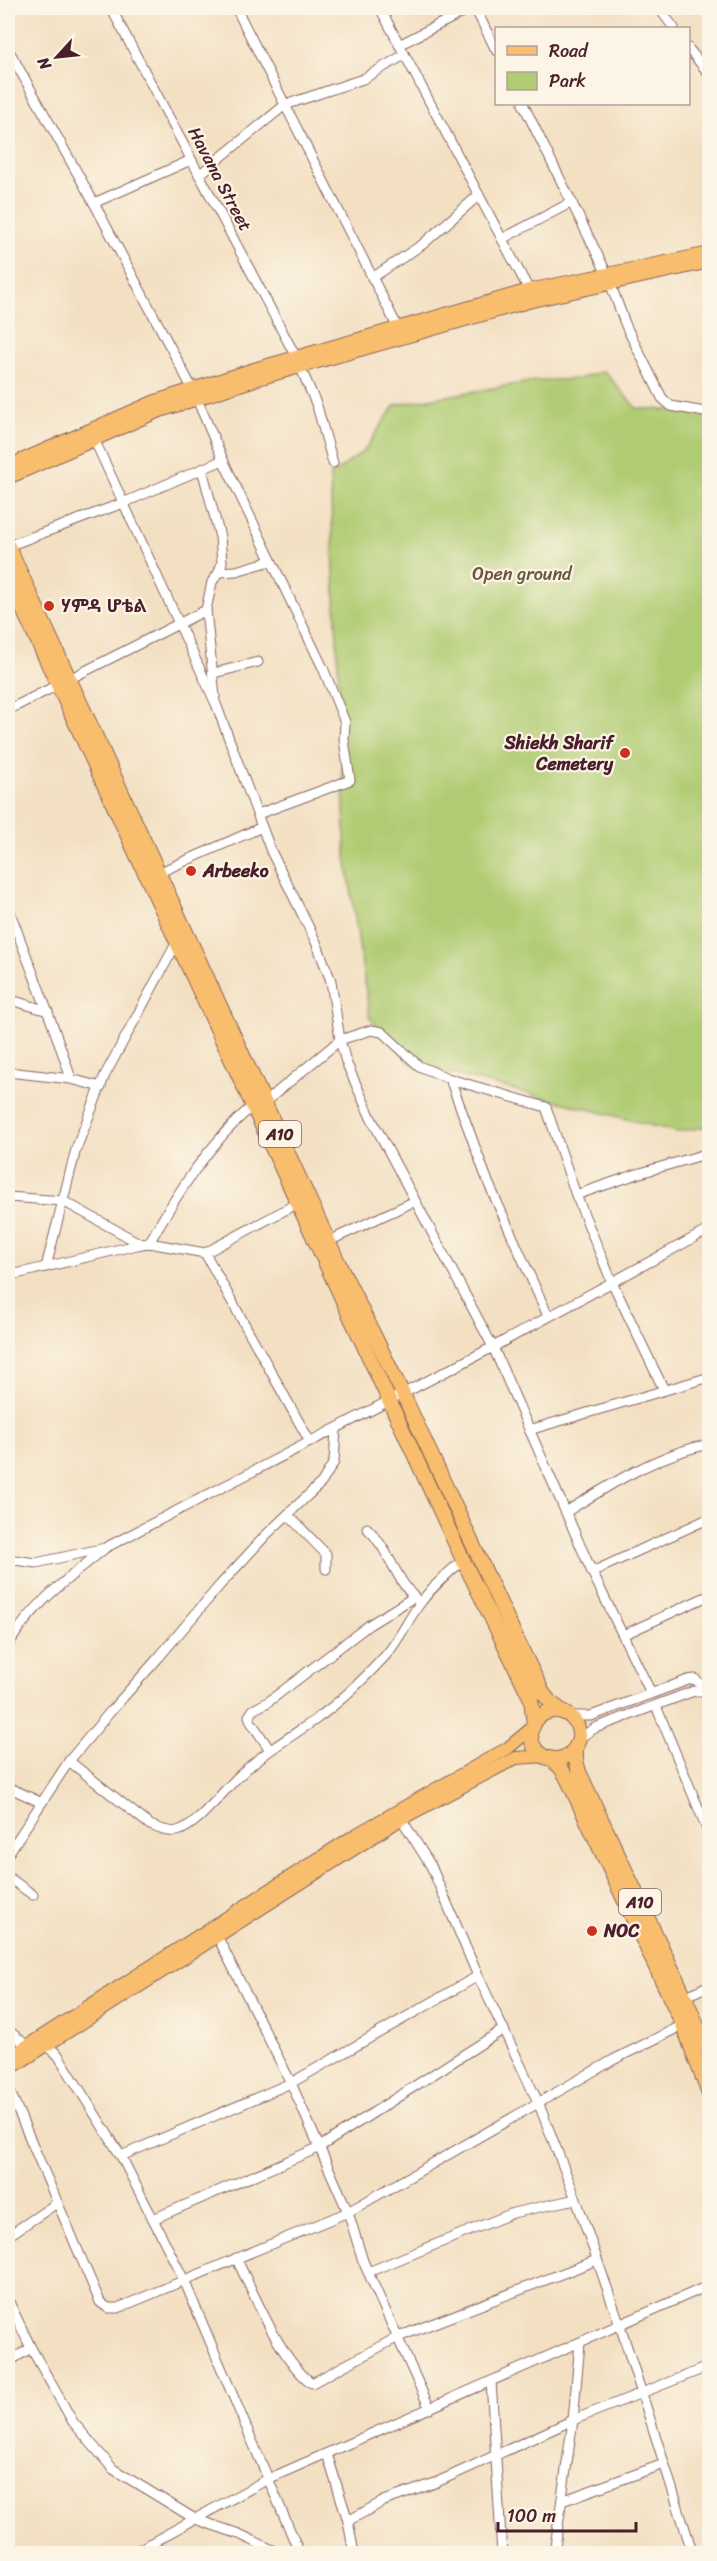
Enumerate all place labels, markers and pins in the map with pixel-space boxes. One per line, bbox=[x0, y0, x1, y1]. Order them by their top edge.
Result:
place label: ሃምዳ ሆቴል bbox=[61, 590, 147, 622]
marker: ሃምዳ ሆቴል bbox=[42, 599, 56, 613]
place label: Shiekh Sharif Cemetery bbox=[503, 727, 615, 780]
marker: Shiekh Sharif Cemetery bbox=[618, 746, 632, 760]
place label: Arbeeko bbox=[202, 855, 269, 887]
marker: Arbeeko bbox=[184, 864, 198, 878]
place label: NOC bbox=[603, 1915, 640, 1947]
marker: NOC bbox=[585, 1924, 599, 1938]

